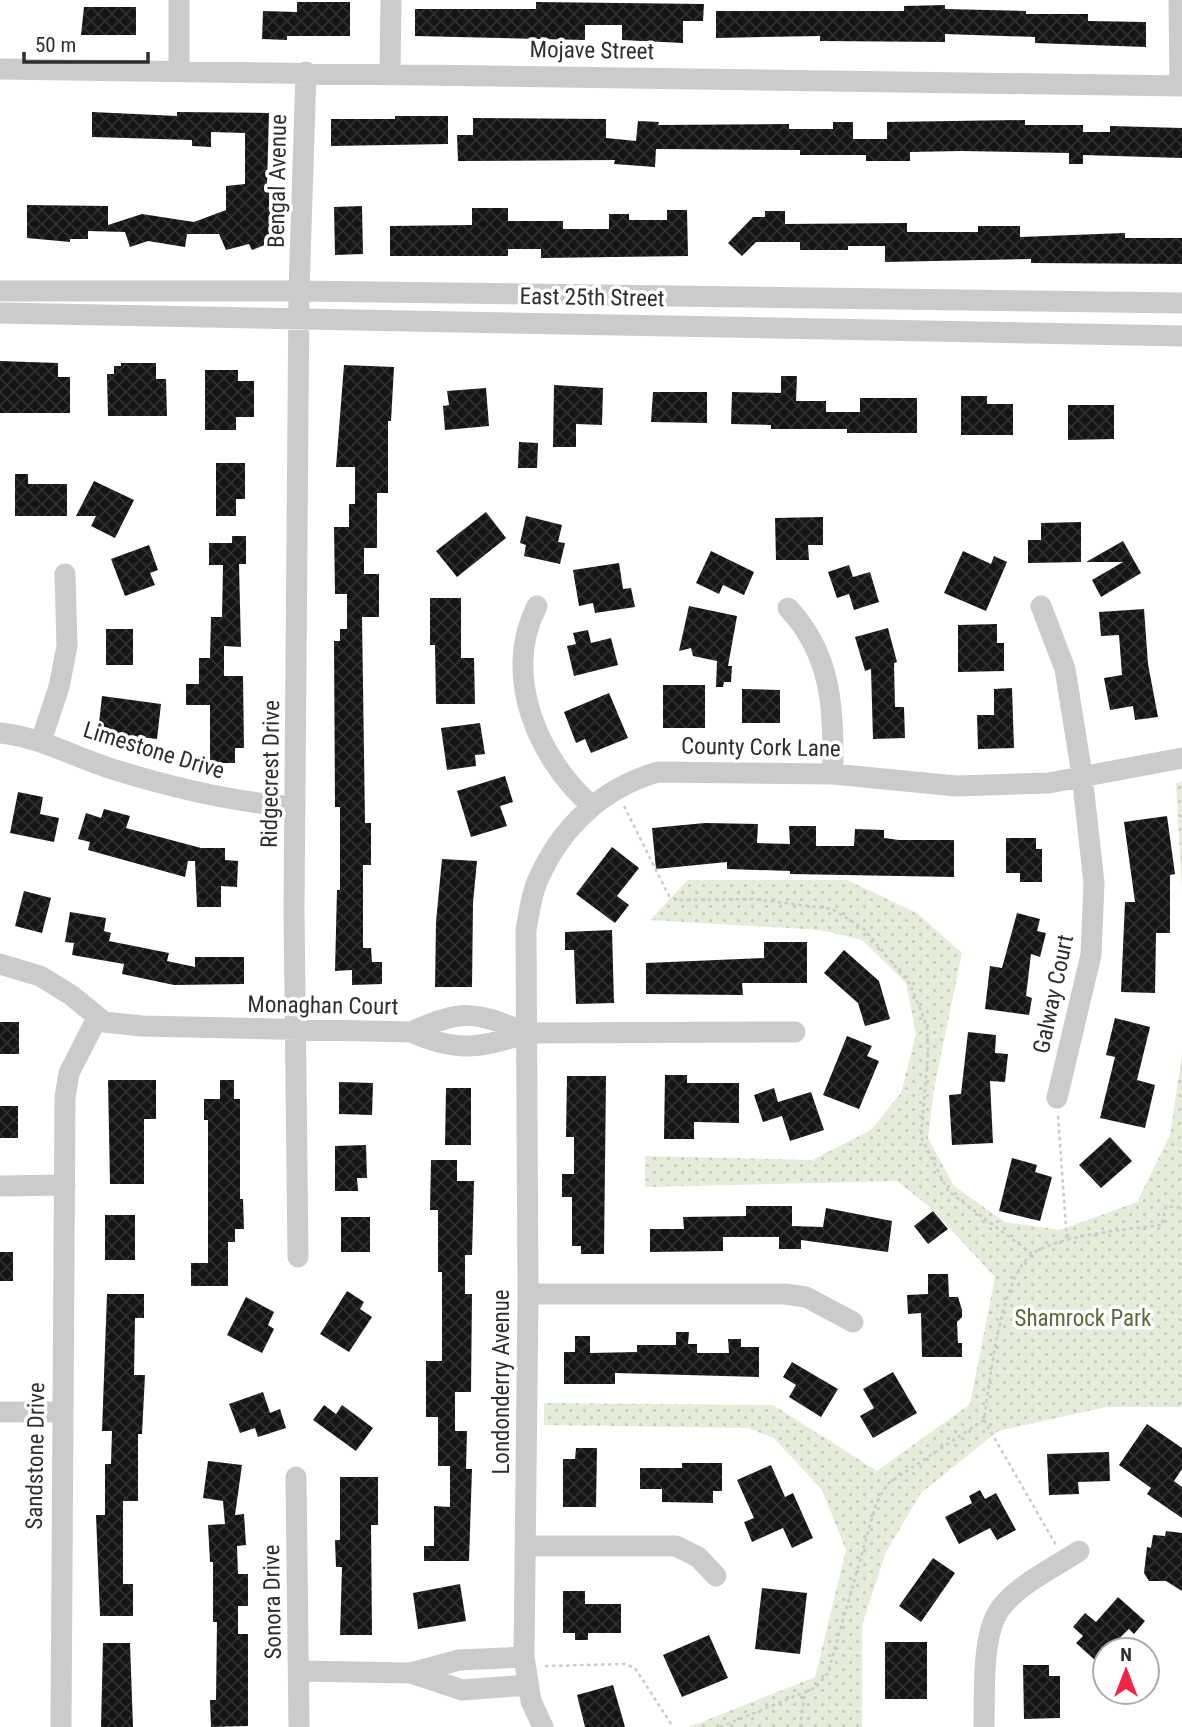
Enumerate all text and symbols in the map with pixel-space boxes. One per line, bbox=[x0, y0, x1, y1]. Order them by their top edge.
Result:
scale bar bbox=[24, 21, 149, 65]
text: 50 m bbox=[35, 33, 76, 57]
street label: Mojave Street bbox=[529, 36, 655, 65]
street label: Bengal Avenue bbox=[263, 114, 292, 248]
street label: East 25th Street bbox=[519, 283, 665, 312]
street label: Ridgecrest Drive bbox=[256, 700, 285, 848]
street label: Limestone Drive bbox=[80, 716, 228, 785]
street label: County Cork Lane bbox=[681, 733, 841, 762]
street label: Galway Court bbox=[1028, 932, 1079, 1056]
street label: Monaghan Court bbox=[247, 991, 399, 1020]
street label: Londonderry Avenue bbox=[488, 1289, 515, 1475]
park label: Shamrock Park bbox=[1015, 1305, 1152, 1332]
street label: Sandstone Drive bbox=[21, 1382, 50, 1530]
street label: Sonora Drive bbox=[258, 1544, 287, 1660]
north arrow bbox=[1091, 1636, 1161, 1706]
text: N bbox=[1120, 1643, 1132, 1666]

